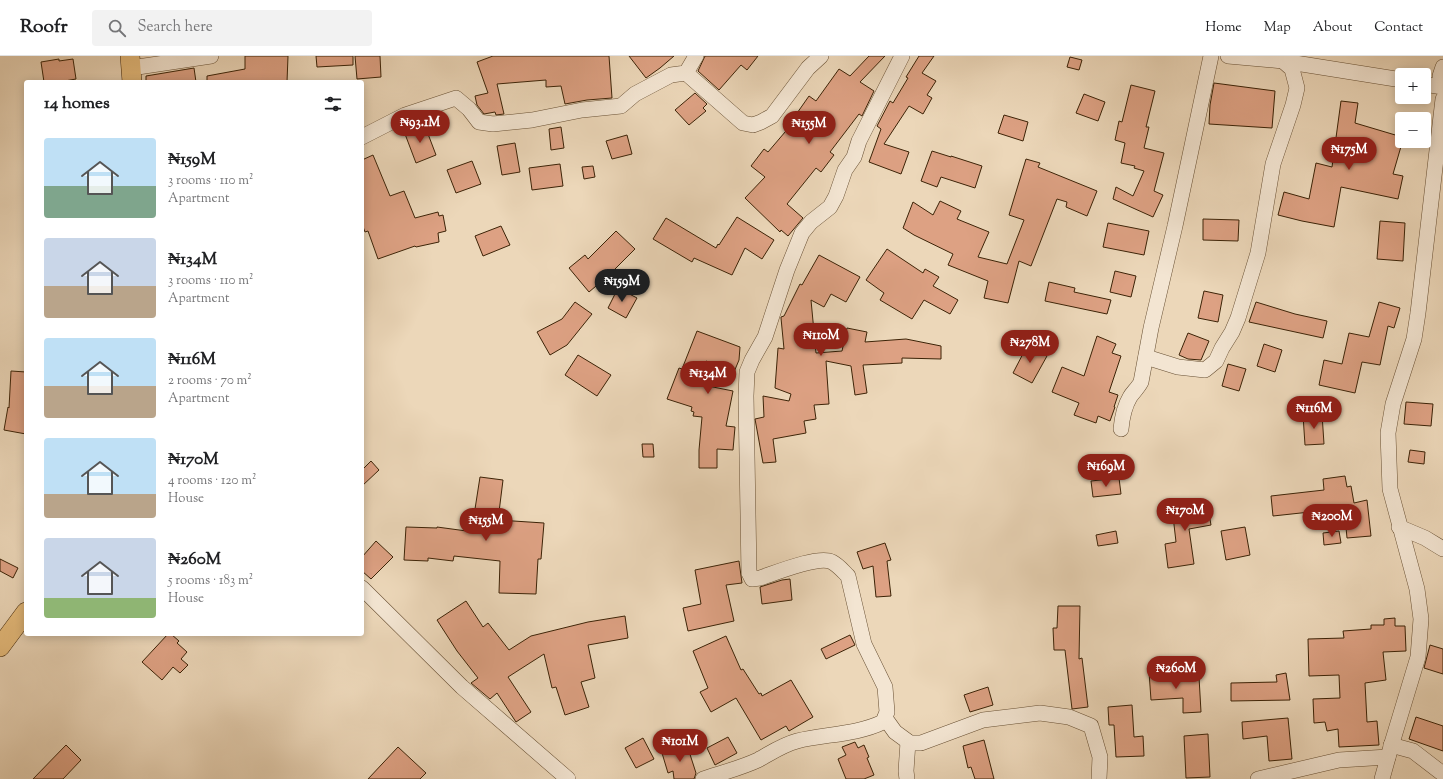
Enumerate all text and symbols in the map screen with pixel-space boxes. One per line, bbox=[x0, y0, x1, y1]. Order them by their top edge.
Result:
search box bbox=[92, 10, 372, 46]
text: Roofr bbox=[20, 14, 68, 41]
icon: search bbox=[106, 17, 128, 39]
text: Search here bbox=[138, 17, 213, 38]
text: Home bbox=[1205, 18, 1242, 38]
text: Map bbox=[1264, 18, 1291, 38]
text: About bbox=[1313, 18, 1352, 38]
text: Contact bbox=[1374, 18, 1423, 38]
map controls bbox=[1395, 68, 1431, 148]
button: + bbox=[1395, 68, 1431, 104]
text: 14 homes bbox=[44, 92, 110, 116]
icon: filters bbox=[322, 93, 344, 115]
pin: ₦93.1M bbox=[387, 110, 453, 144]
pin: ₦155M bbox=[781, 111, 837, 145]
button: − bbox=[1395, 112, 1431, 148]
text: ₦93.1M bbox=[400, 114, 440, 132]
text: ₦155M bbox=[792, 115, 826, 133]
pin: ₦175M bbox=[1321, 137, 1377, 171]
text: ₦175M bbox=[1331, 141, 1367, 159]
text: ₦159M bbox=[168, 148, 216, 172]
icon: home bbox=[76, 154, 124, 202]
text: 3 rooms · 110 m² bbox=[168, 172, 253, 190]
text: Apartment bbox=[168, 190, 229, 208]
text: ₦134M bbox=[168, 248, 217, 272]
icon: home bbox=[76, 254, 124, 302]
pin: ₦159M bbox=[594, 269, 650, 303]
text: 3 rooms · 110 m² bbox=[168, 272, 253, 290]
text: ₦159M bbox=[604, 273, 640, 291]
text: Apartment bbox=[168, 290, 229, 308]
pin: ₦110M bbox=[793, 323, 849, 357]
text: ₦110M bbox=[803, 327, 839, 345]
pin: ₦278M bbox=[1002, 330, 1058, 364]
text: ₦278M bbox=[1010, 334, 1050, 352]
text: ₦116M bbox=[168, 348, 216, 372]
icon: home bbox=[76, 354, 124, 402]
pin: ₦134M bbox=[680, 361, 736, 395]
text: ₦134M bbox=[689, 365, 727, 383]
text: 2 rooms · 70 m² bbox=[168, 372, 252, 390]
text: Apartment bbox=[168, 390, 229, 408]
pin: ₦116M bbox=[1286, 396, 1342, 430]
text: ₦116M bbox=[1296, 400, 1332, 418]
text: ₦170M bbox=[168, 448, 219, 472]
icon: home bbox=[76, 454, 124, 502]
pin: ₦169M bbox=[1078, 454, 1134, 488]
text: ₦169M bbox=[1087, 458, 1125, 476]
text: 4 rooms · 120 m² bbox=[168, 472, 256, 490]
text: House bbox=[168, 490, 204, 508]
pin: ₦170M bbox=[1157, 498, 1213, 532]
text: ₦170M bbox=[1166, 502, 1204, 520]
pin: ₦200M bbox=[1304, 504, 1360, 538]
pin: ₦155M bbox=[458, 508, 514, 542]
text: ₦200M bbox=[1312, 508, 1352, 526]
text: ₦155M bbox=[469, 512, 503, 530]
text: ₦260M bbox=[168, 548, 221, 572]
icon: home bbox=[76, 554, 124, 602]
text: 5 rooms · 183 m² bbox=[168, 572, 253, 590]
text: House bbox=[168, 590, 204, 608]
pin: ₦260M bbox=[1148, 656, 1204, 690]
text: ₦260M bbox=[1156, 660, 1196, 678]
pin: ₦101M bbox=[652, 729, 708, 763]
text: ₦101M bbox=[662, 733, 698, 751]

